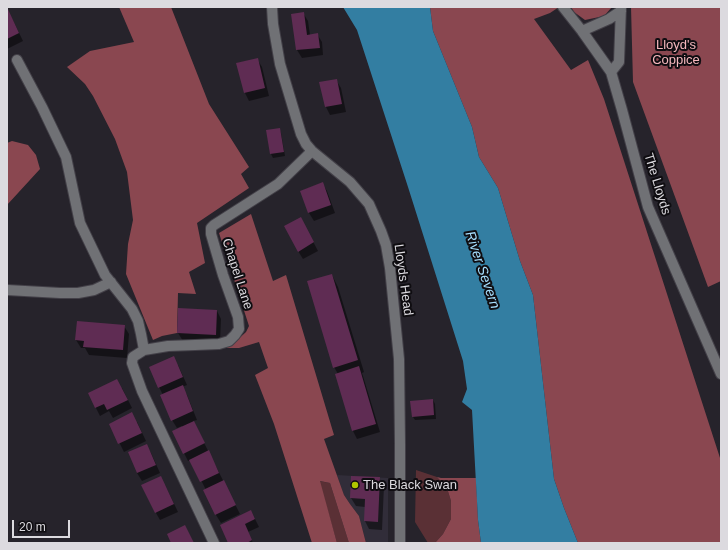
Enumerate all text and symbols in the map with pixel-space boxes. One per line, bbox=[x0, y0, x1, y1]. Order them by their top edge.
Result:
park label: Lloyd's Coppice bbox=[652, 37, 700, 68]
street label: The Lloyds bbox=[640, 151, 674, 217]
water label: River Severn bbox=[461, 229, 503, 311]
street label: Chapel Lane bbox=[218, 237, 256, 311]
street label: Lloyds Head bbox=[390, 243, 416, 317]
place label: The Black Swan bbox=[363, 477, 457, 493]
marker: The Black Swan bbox=[350, 480, 360, 490]
scale bar bbox=[14, 512, 72, 538]
text: 20 m bbox=[19, 520, 46, 534]

